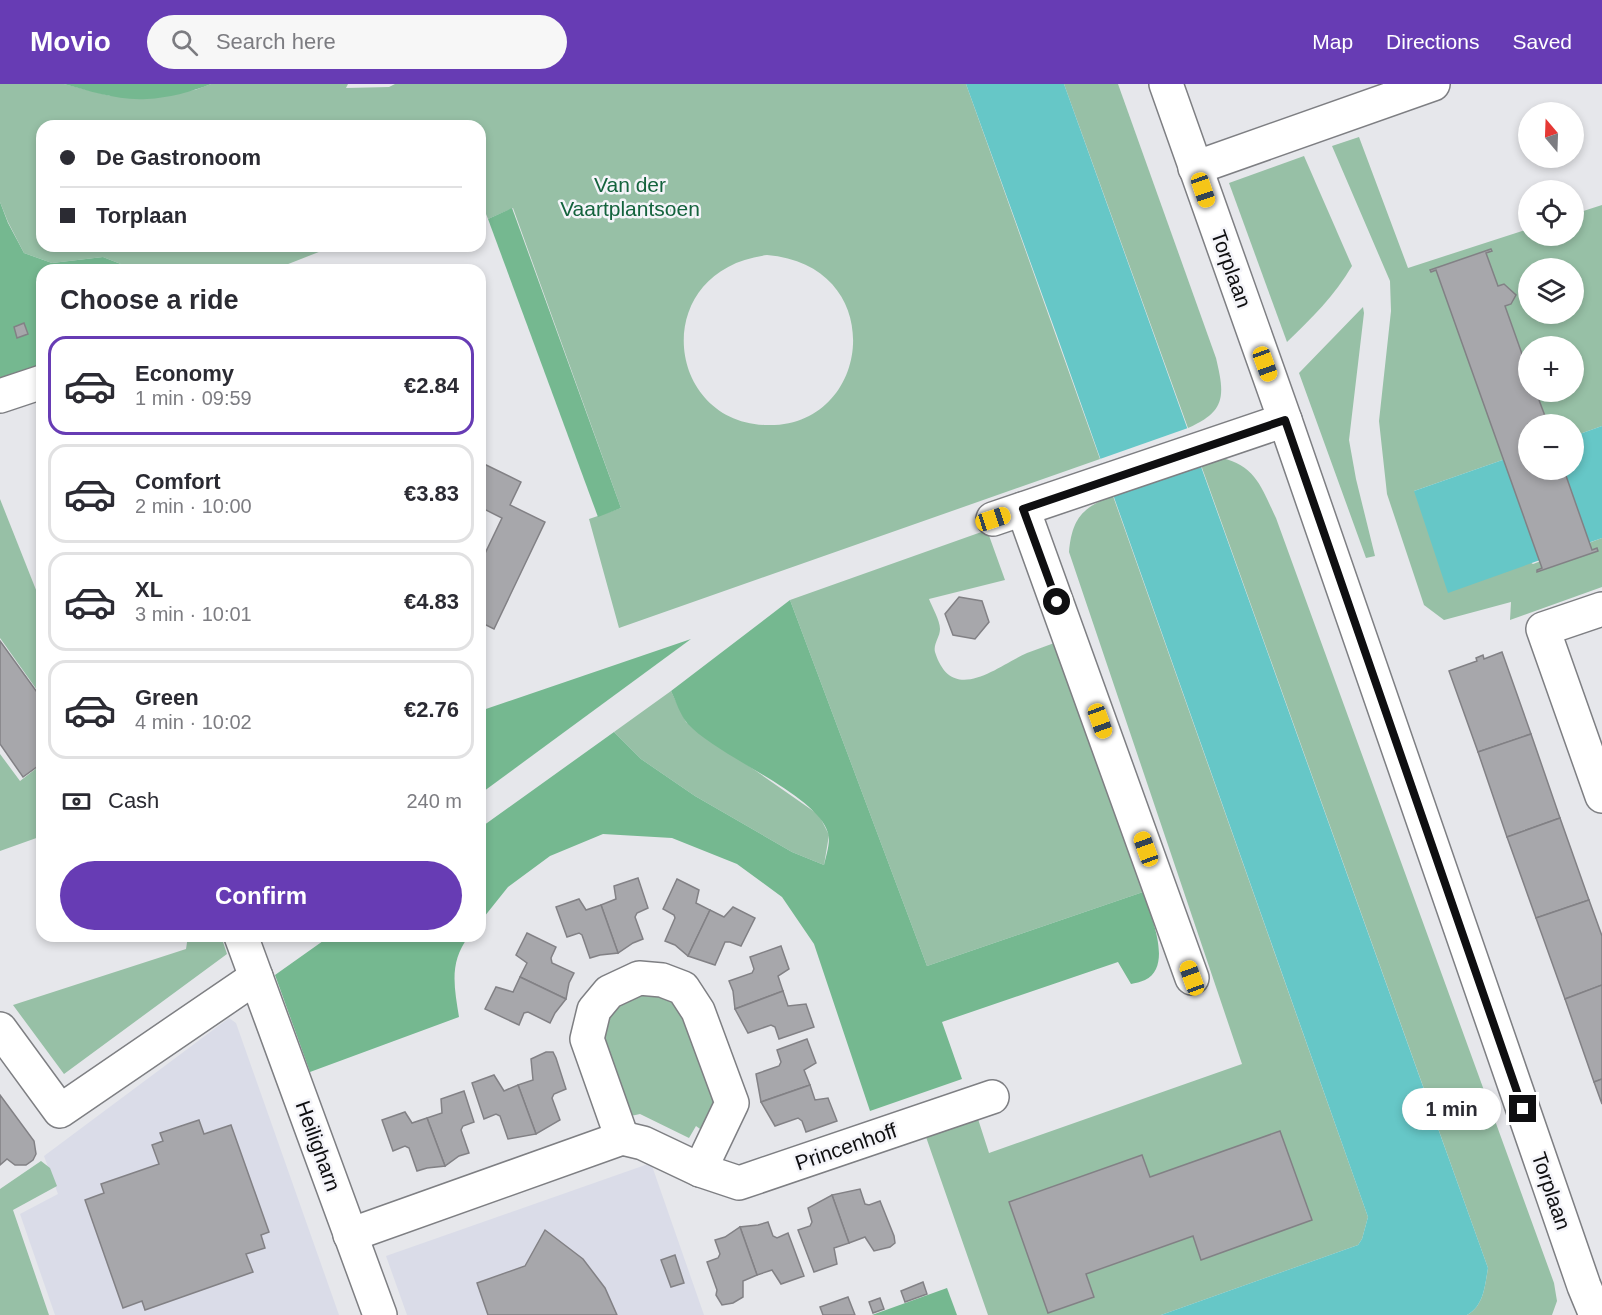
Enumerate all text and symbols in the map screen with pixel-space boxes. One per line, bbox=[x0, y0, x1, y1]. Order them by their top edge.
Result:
search box bbox=[147, 15, 567, 69]
text: Movio bbox=[30, 26, 111, 57]
icon: search bbox=[168, 26, 201, 59]
text: Search here bbox=[216, 29, 336, 54]
text: Map bbox=[1312, 30, 1353, 53]
text: Directions bbox=[1386, 30, 1479, 53]
text: Saved bbox=[1512, 30, 1572, 53]
north arrow bbox=[1518, 102, 1584, 168]
map controls bbox=[1518, 102, 1584, 480]
text: De Gastronoom bbox=[96, 145, 261, 170]
car bbox=[1189, 170, 1217, 210]
park label: Van der Vaartplantsoen bbox=[560, 173, 700, 220]
button: locate bbox=[1518, 180, 1584, 246]
text: Torplaan bbox=[96, 203, 187, 228]
street label: Torplaan bbox=[1207, 227, 1256, 311]
button: layers bbox=[1518, 258, 1584, 324]
text: Choose a ride bbox=[60, 285, 239, 315]
button: + bbox=[1518, 336, 1584, 402]
car bbox=[1250, 344, 1280, 384]
icon: car bbox=[63, 359, 117, 413]
text: Economy bbox=[135, 361, 234, 386]
text: €2.84 bbox=[404, 373, 459, 398]
text: 1 min · 09:59 bbox=[135, 387, 252, 409]
button: − bbox=[1518, 414, 1584, 480]
icon: car bbox=[63, 467, 117, 521]
text: Comfort bbox=[135, 469, 221, 494]
text: €3.83 bbox=[404, 481, 459, 506]
text: 2 min · 10:00 bbox=[135, 495, 252, 517]
car bbox=[973, 505, 1013, 533]
icon: car bbox=[63, 575, 117, 629]
text: XL bbox=[135, 577, 163, 602]
route start bbox=[1043, 588, 1070, 615]
text: €4.83 bbox=[404, 589, 459, 614]
text: 3 min · 10:01 bbox=[135, 603, 252, 625]
icon: car bbox=[63, 683, 117, 737]
text: Green bbox=[135, 685, 199, 710]
text: €2.76 bbox=[404, 697, 459, 722]
car bbox=[1085, 701, 1115, 741]
text: 4 min · 10:02 bbox=[135, 711, 252, 733]
icon: cash bbox=[60, 785, 93, 818]
text: Cash bbox=[108, 788, 159, 813]
text: 240 m bbox=[406, 790, 462, 812]
car bbox=[1131, 829, 1161, 869]
button: Confirm bbox=[60, 861, 462, 930]
car bbox=[1177, 958, 1207, 998]
callout: 1 min bbox=[1403, 1088, 1502, 1130]
route end bbox=[1509, 1095, 1536, 1122]
street label: Heiligharn bbox=[291, 1097, 345, 1194]
text: 1 min bbox=[1425, 1098, 1478, 1120]
street label: Princenhoff bbox=[792, 1118, 900, 1175]
street label: Torplaan bbox=[1527, 1149, 1575, 1233]

